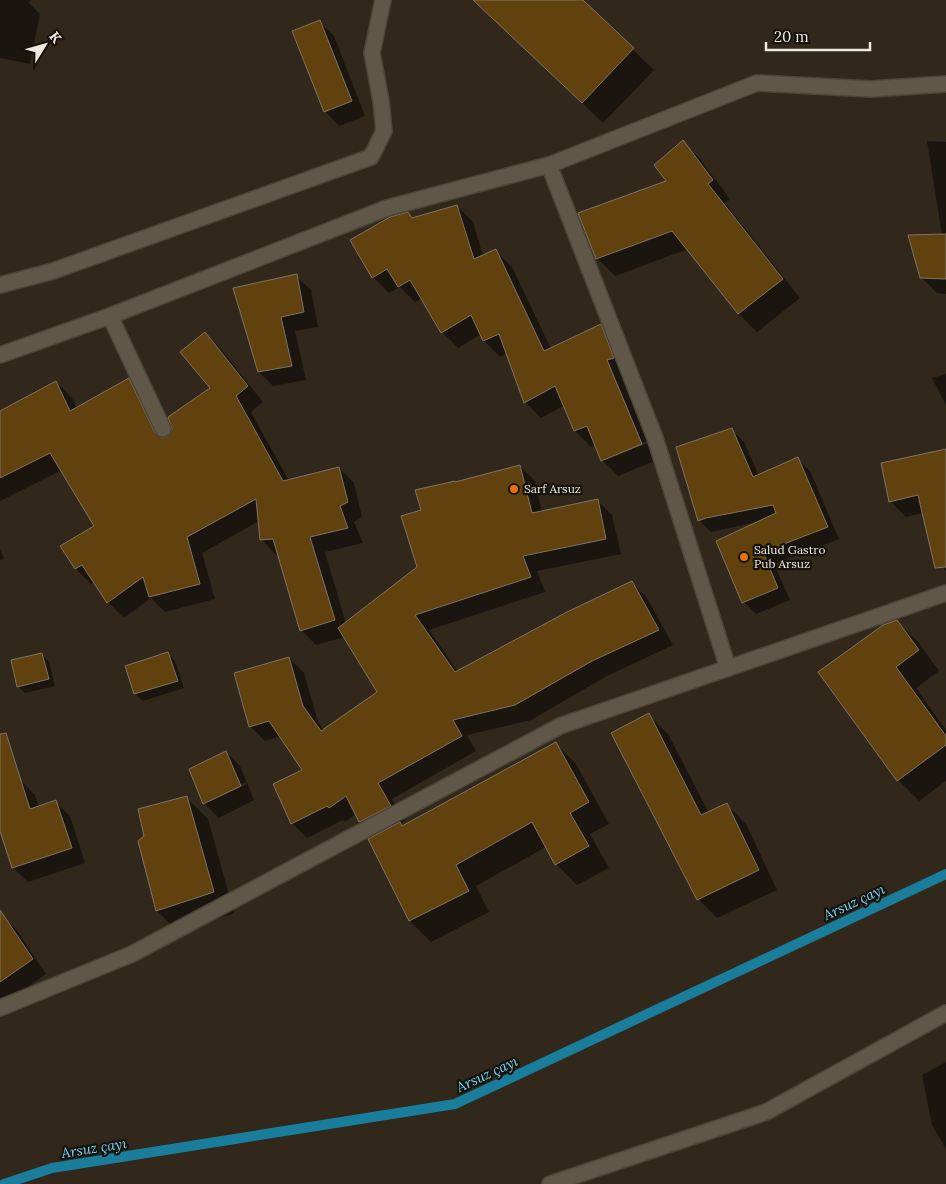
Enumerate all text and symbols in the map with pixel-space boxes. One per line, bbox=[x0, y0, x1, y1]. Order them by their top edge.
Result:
north arrow bbox=[20, 20, 70, 70]
scale bar bbox=[766, 20, 870, 52]
text: 20 m bbox=[774, 27, 809, 46]
text: K bbox=[45, 28, 66, 47]
place label: Sarf Arsuz bbox=[524, 481, 581, 496]
marker: Sarf Arsuz bbox=[508, 483, 520, 495]
place label: Salud Gastro Pub Arsuz bbox=[754, 542, 825, 571]
marker: Salud Gastro Pub Arsuz bbox=[738, 551, 750, 563]
water label: Arsuz çayı bbox=[820, 880, 888, 924]
water label: Arsuz çayı bbox=[453, 1052, 521, 1096]
water label: Arsuz çayı bbox=[59, 1134, 128, 1162]

